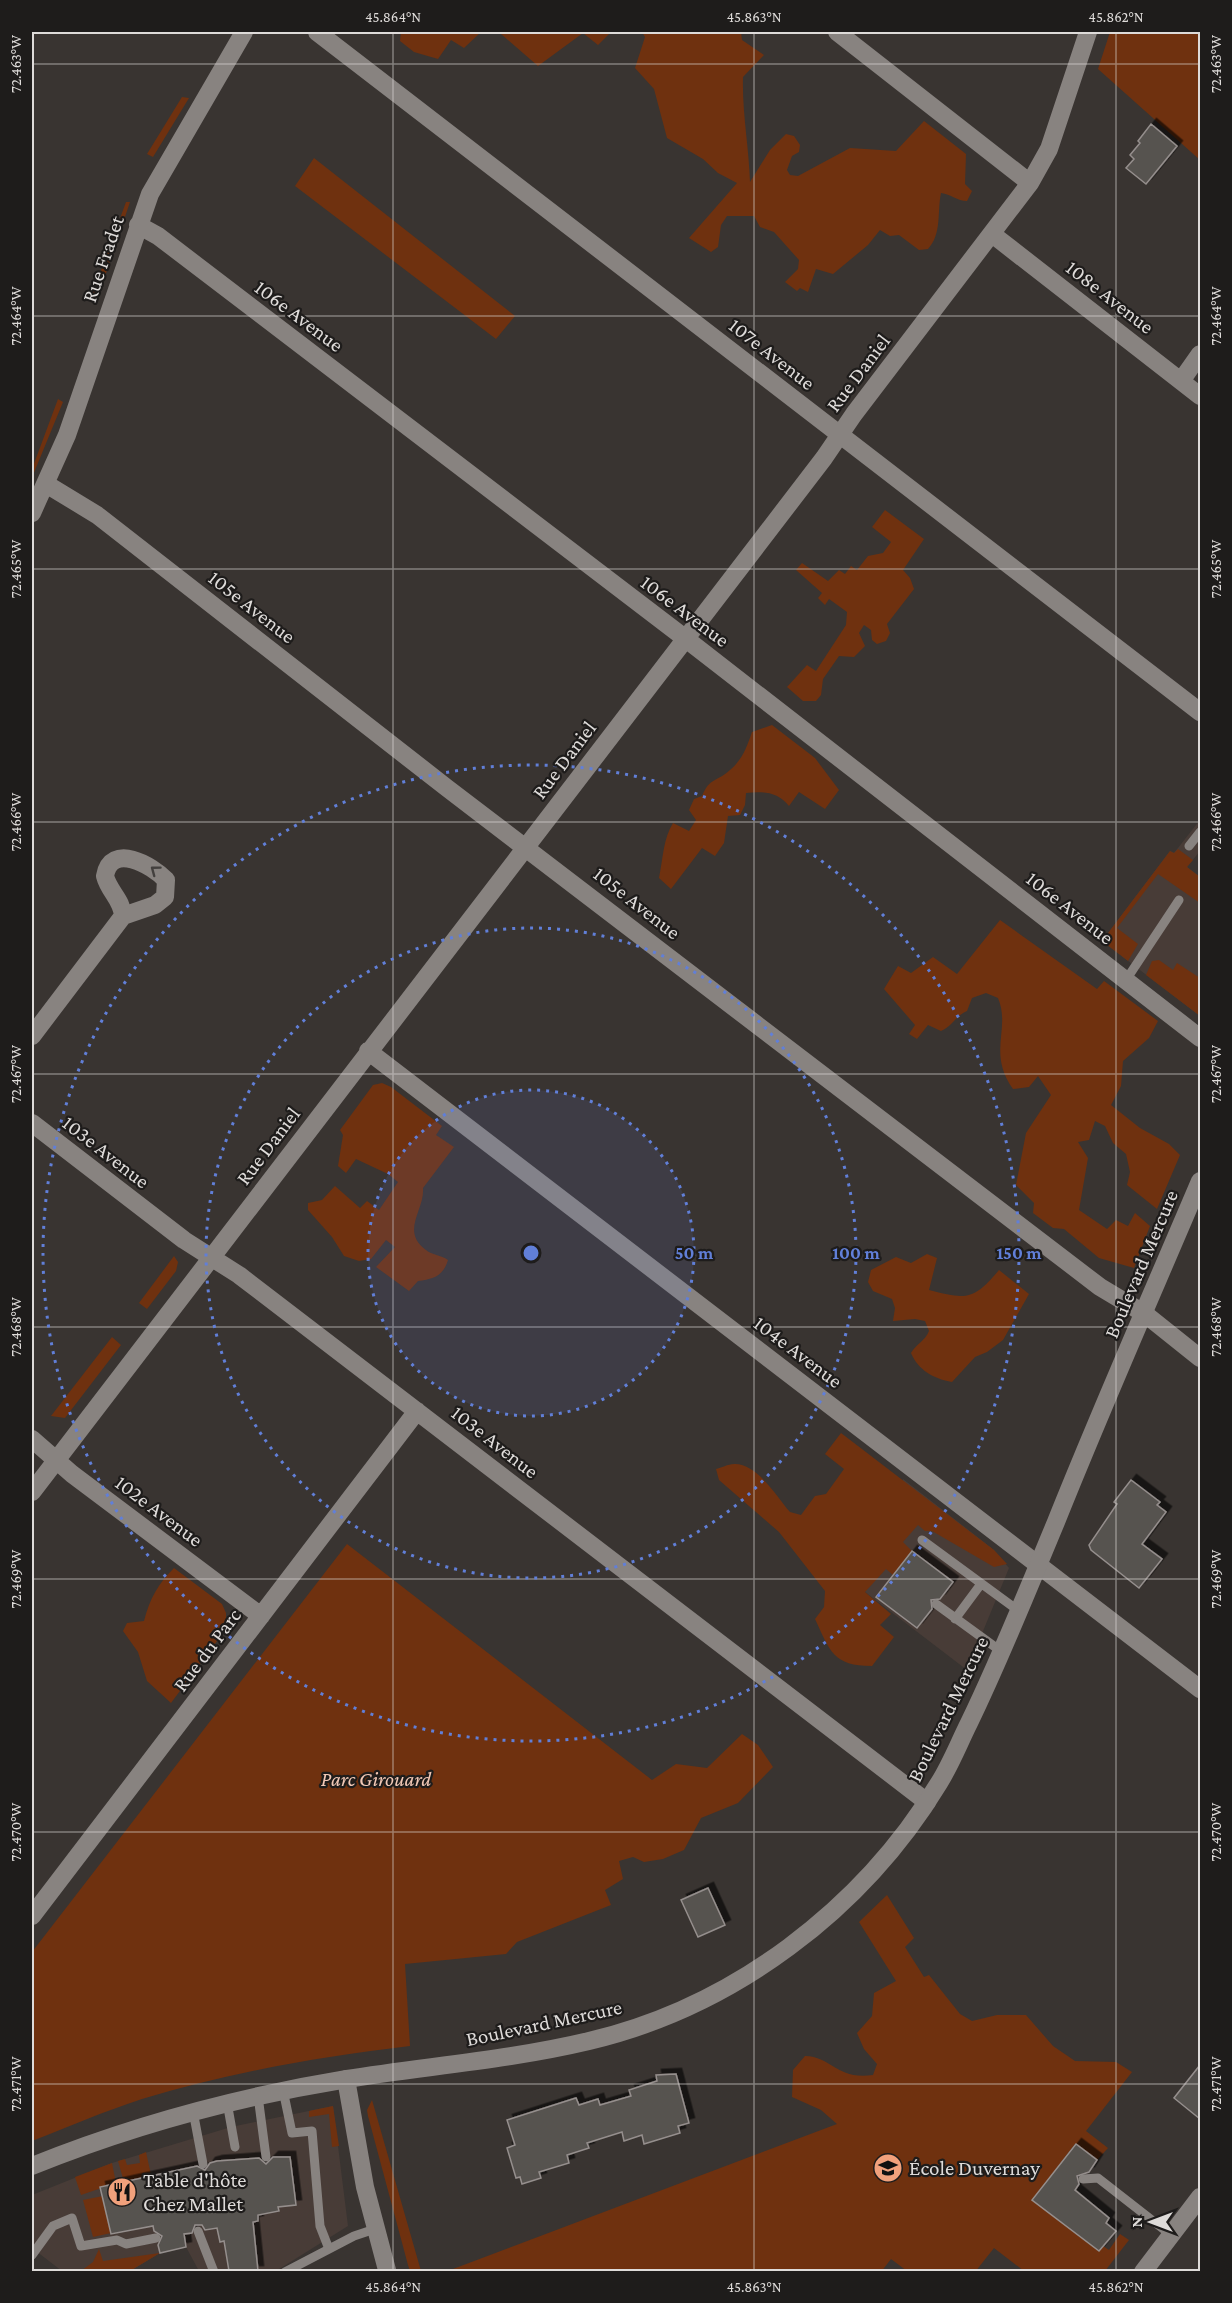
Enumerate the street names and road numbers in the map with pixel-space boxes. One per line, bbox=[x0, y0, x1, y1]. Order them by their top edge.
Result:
street label: Rue Fradet bbox=[77, 212, 129, 305]
street label: 108e Avenue bbox=[1061, 255, 1159, 339]
street label: 106e Avenue bbox=[250, 275, 348, 357]
street label: 107e Avenue bbox=[724, 313, 820, 395]
street label: Rue Daniel bbox=[821, 329, 895, 417]
street label: 105e Avenue bbox=[204, 566, 300, 648]
street label: 106e Avenue bbox=[636, 570, 734, 652]
street label: Rue Daniel bbox=[527, 716, 601, 804]
street label: 105e Avenue bbox=[589, 862, 685, 944]
street label: 106e Avenue bbox=[1021, 866, 1119, 950]
street label: Rue Daniel bbox=[231, 1102, 305, 1190]
street label: 103e Avenue bbox=[58, 1111, 154, 1193]
street label: Boulevard Mercure bbox=[1099, 1186, 1183, 1342]
street label: 104e Avenue bbox=[749, 1311, 847, 1393]
street label: 103e Avenue bbox=[447, 1401, 543, 1483]
street label: 102e Avenue bbox=[110, 1470, 208, 1552]
street label: Rue du Parc bbox=[168, 1604, 246, 1696]
street label: Boulevard Mercure bbox=[902, 1632, 994, 1786]
street label: Boulevard Mercure bbox=[464, 1995, 624, 2051]

